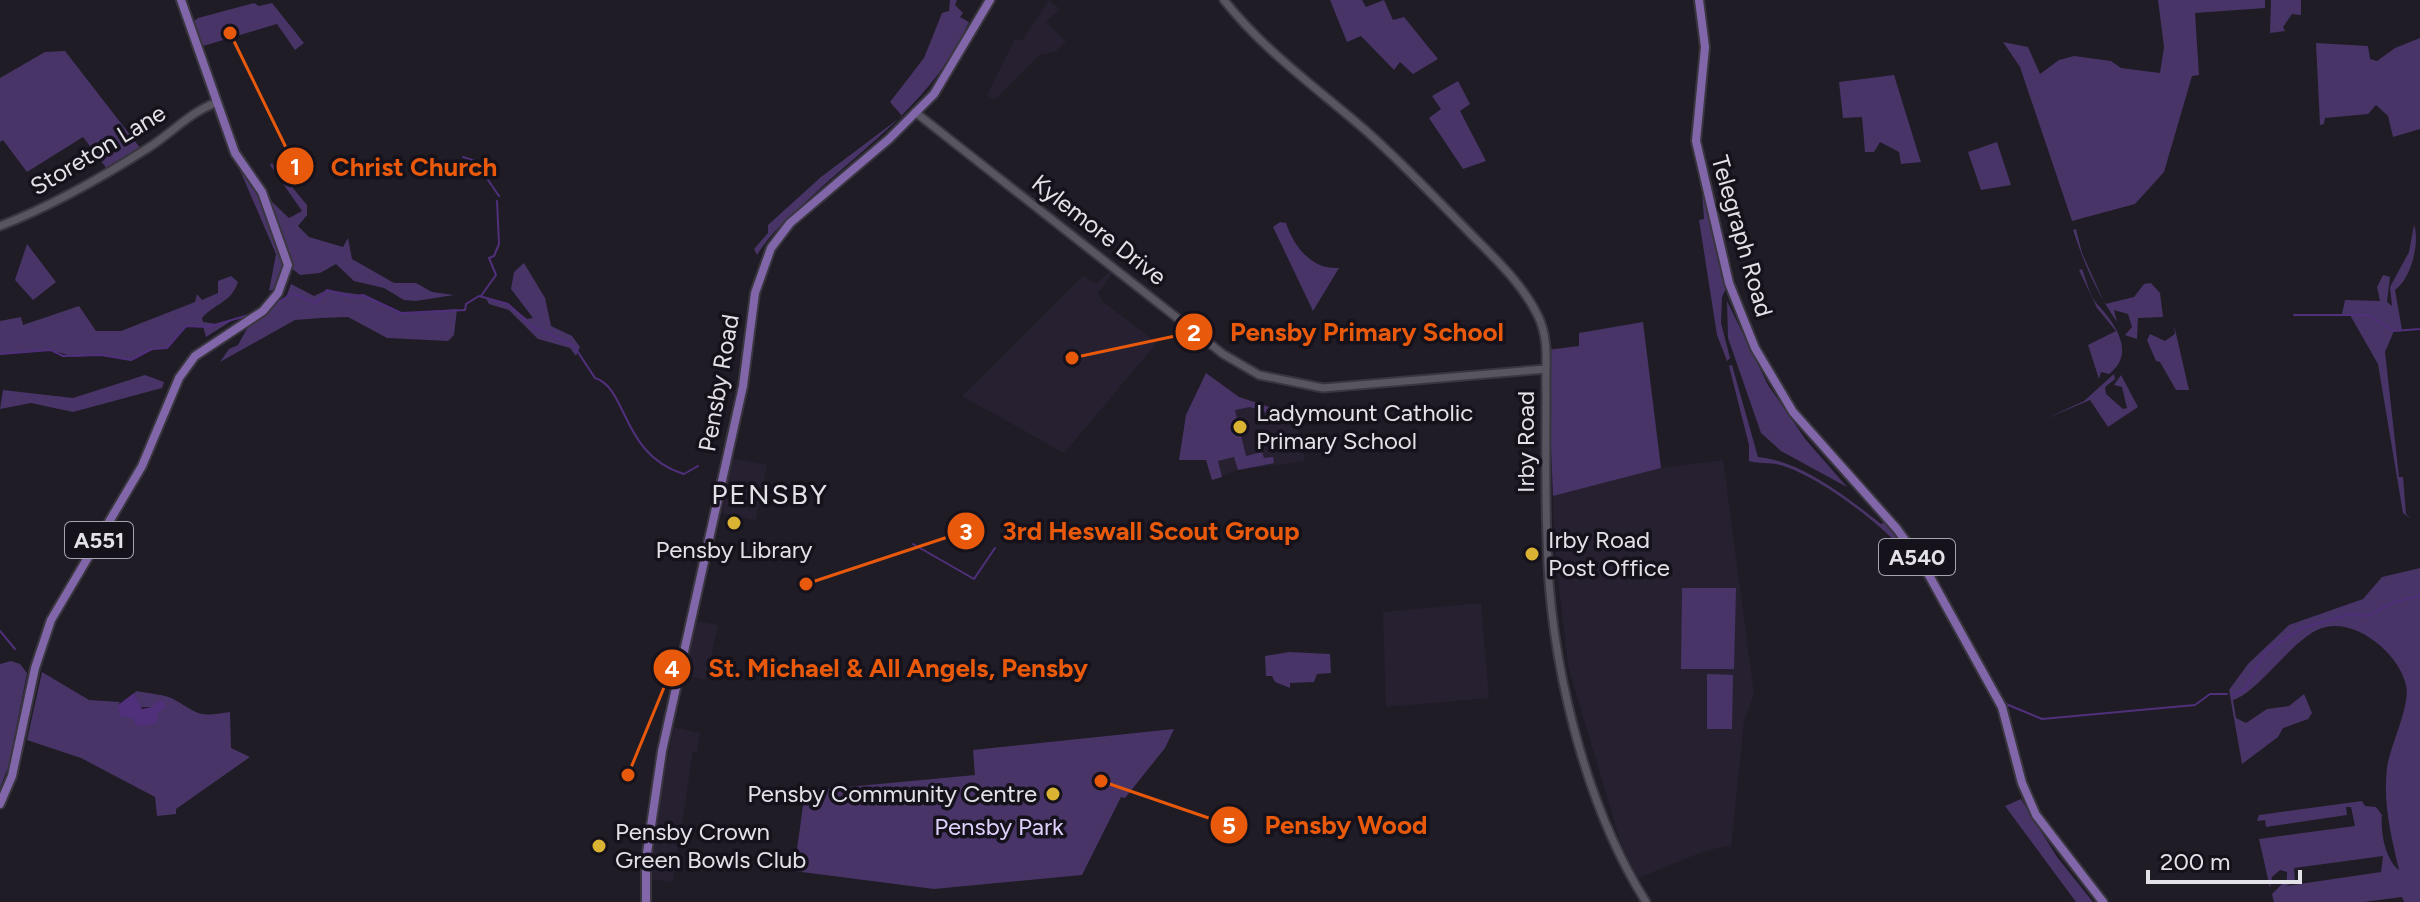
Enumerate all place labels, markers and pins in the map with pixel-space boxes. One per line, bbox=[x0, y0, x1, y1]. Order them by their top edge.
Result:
callout: Christ Church bbox=[275, 141, 514, 191]
callout: Pensby Primary School bbox=[1174, 307, 1520, 357]
place label: Ladymount Catholic Primary School bbox=[1256, 398, 1473, 455]
marker: Ladymount Catholic Primary School bbox=[1231, 418, 1249, 436]
callout: 3rd Heswall Scout Group bbox=[946, 506, 1315, 556]
marker: Pensby Library bbox=[725, 514, 743, 532]
place label: Irby Road Post Office bbox=[1548, 525, 1670, 582]
place label: Pensby Library bbox=[656, 535, 813, 564]
marker: Irby Road Post Office bbox=[1523, 545, 1541, 563]
callout: St. Michael & All Angels, Pensby bbox=[652, 643, 1104, 693]
place label: Pensby Community Centre bbox=[747, 779, 1037, 808]
marker: Pensby Community Centre bbox=[1044, 785, 1062, 803]
callout: Pensby Wood bbox=[1209, 800, 1444, 850]
place label: Pensby Crown Green Bowls Club bbox=[615, 817, 806, 874]
marker: Pensby Crown Green Bowls Club bbox=[590, 837, 608, 855]

